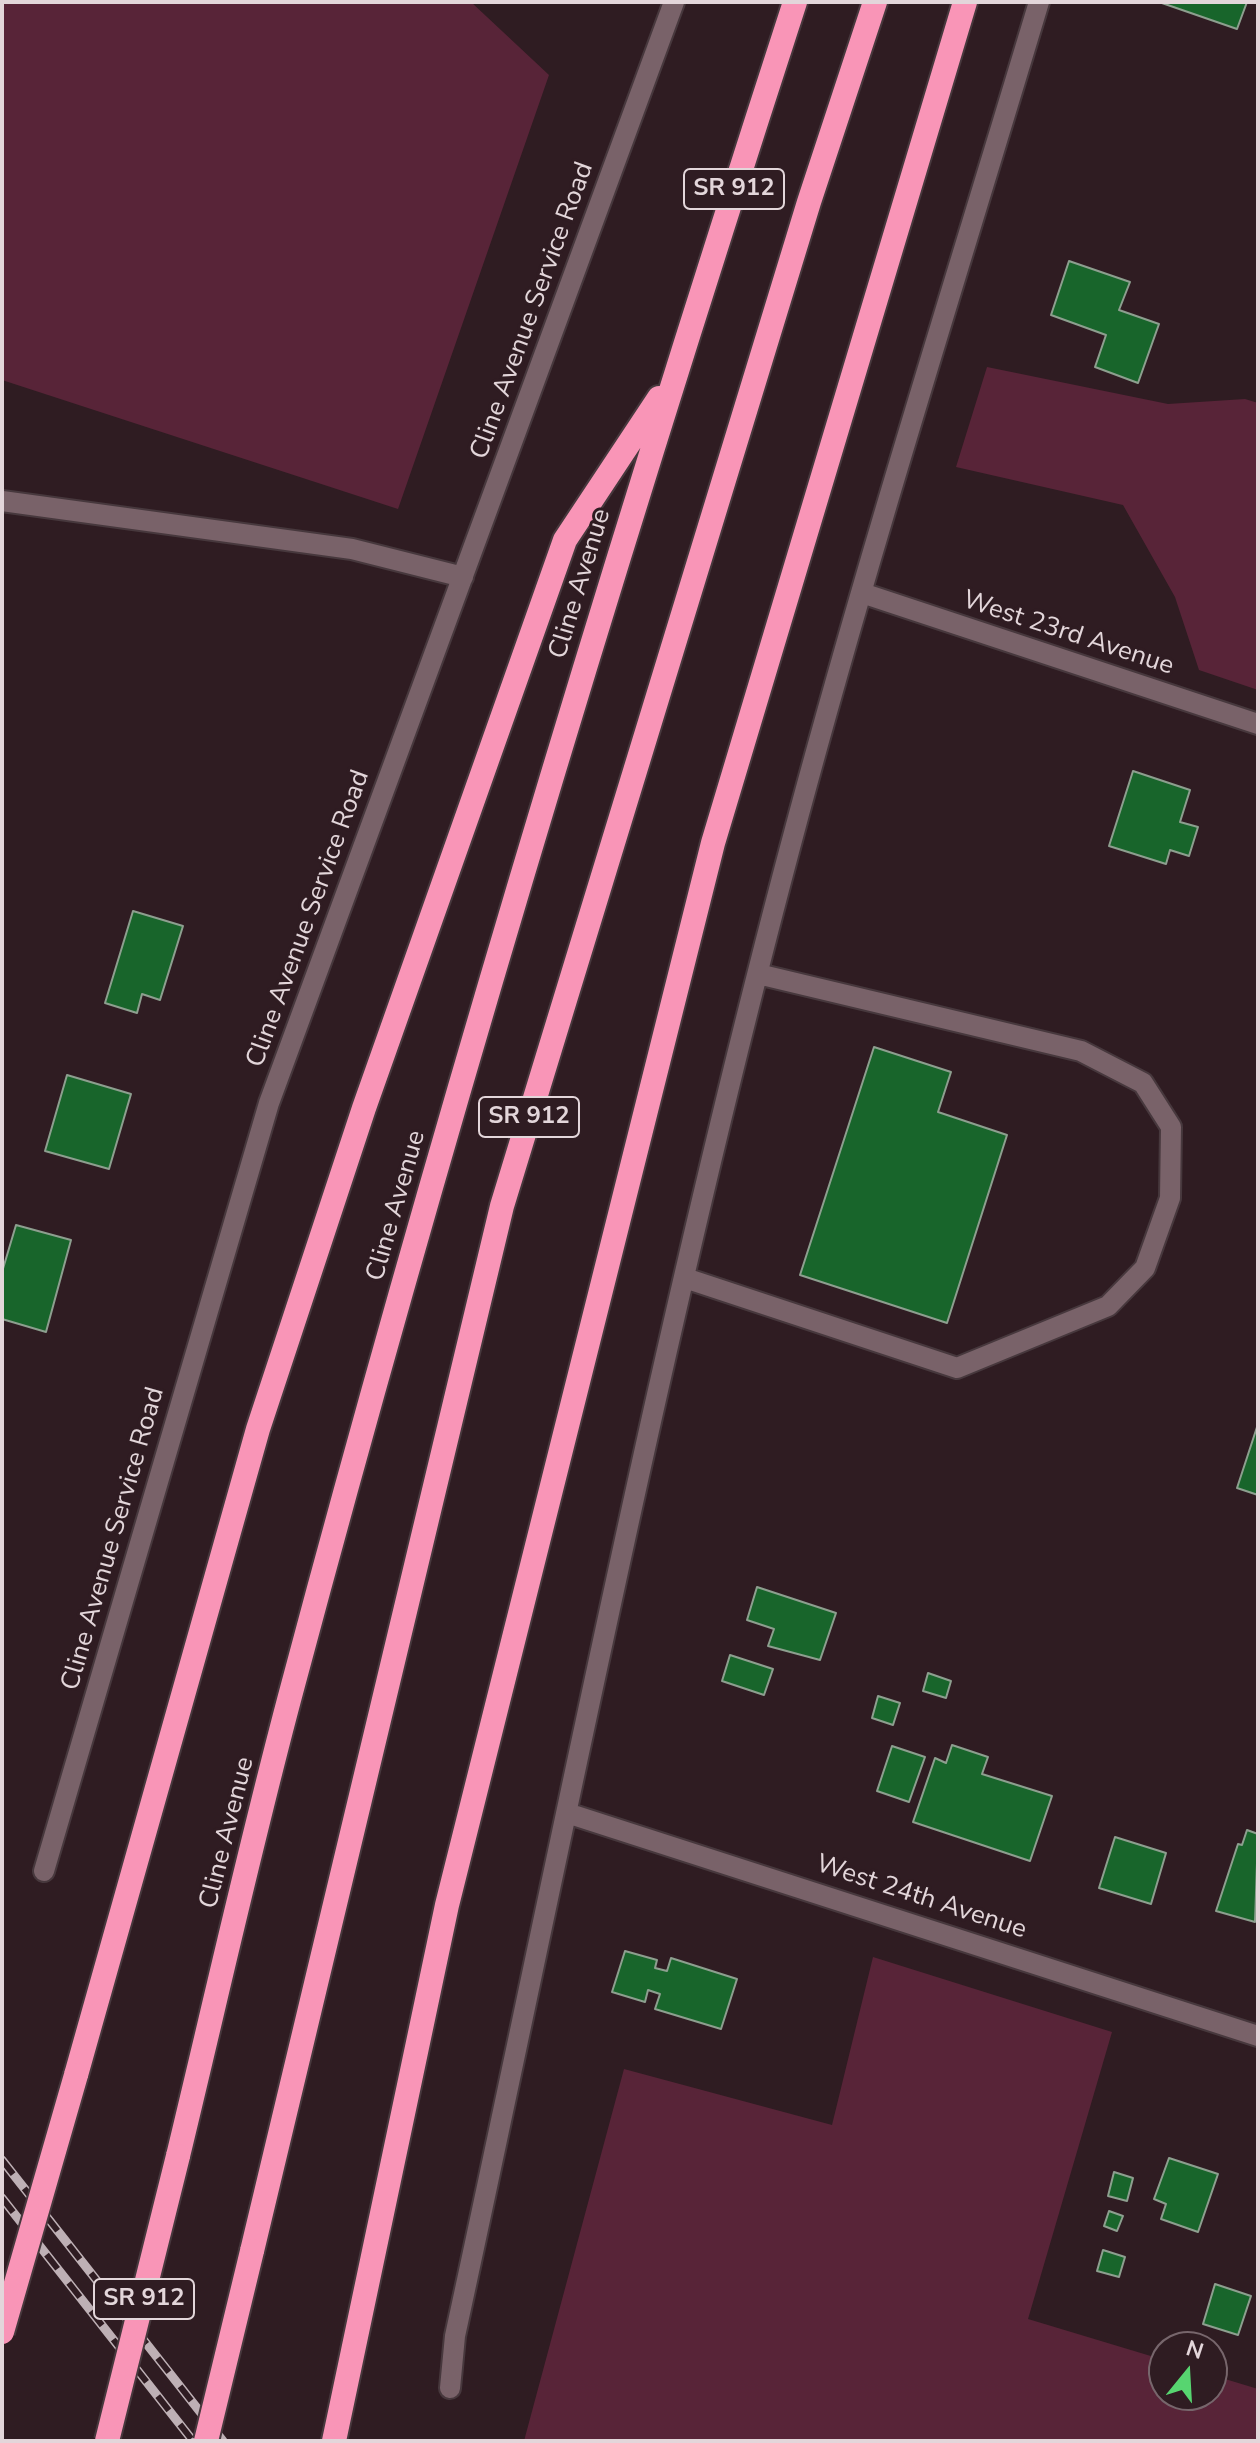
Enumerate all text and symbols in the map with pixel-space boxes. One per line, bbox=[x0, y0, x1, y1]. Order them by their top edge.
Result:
street label: Cline Avenue Service Road bbox=[465, 158, 601, 464]
road number: SR 912 bbox=[684, 169, 784, 209]
street label: Cline Avenue bbox=[543, 505, 619, 663]
street label: West 23rd Avenue bbox=[959, 585, 1177, 683]
street label: Cline Avenue Service Road bbox=[241, 766, 377, 1072]
road number: SR 912 bbox=[479, 1097, 579, 1137]
street label: Cline Avenue bbox=[361, 1127, 433, 1285]
street label: Cline Avenue Service Road bbox=[56, 1384, 172, 1694]
street label: Cline Avenue bbox=[194, 1754, 262, 1912]
street label: West 24th Avenue bbox=[812, 1849, 1030, 1947]
road number: SR 912 bbox=[94, 2279, 194, 2319]
north arrow bbox=[1148, 2331, 1228, 2411]
text: N bbox=[1182, 2333, 1207, 2367]

